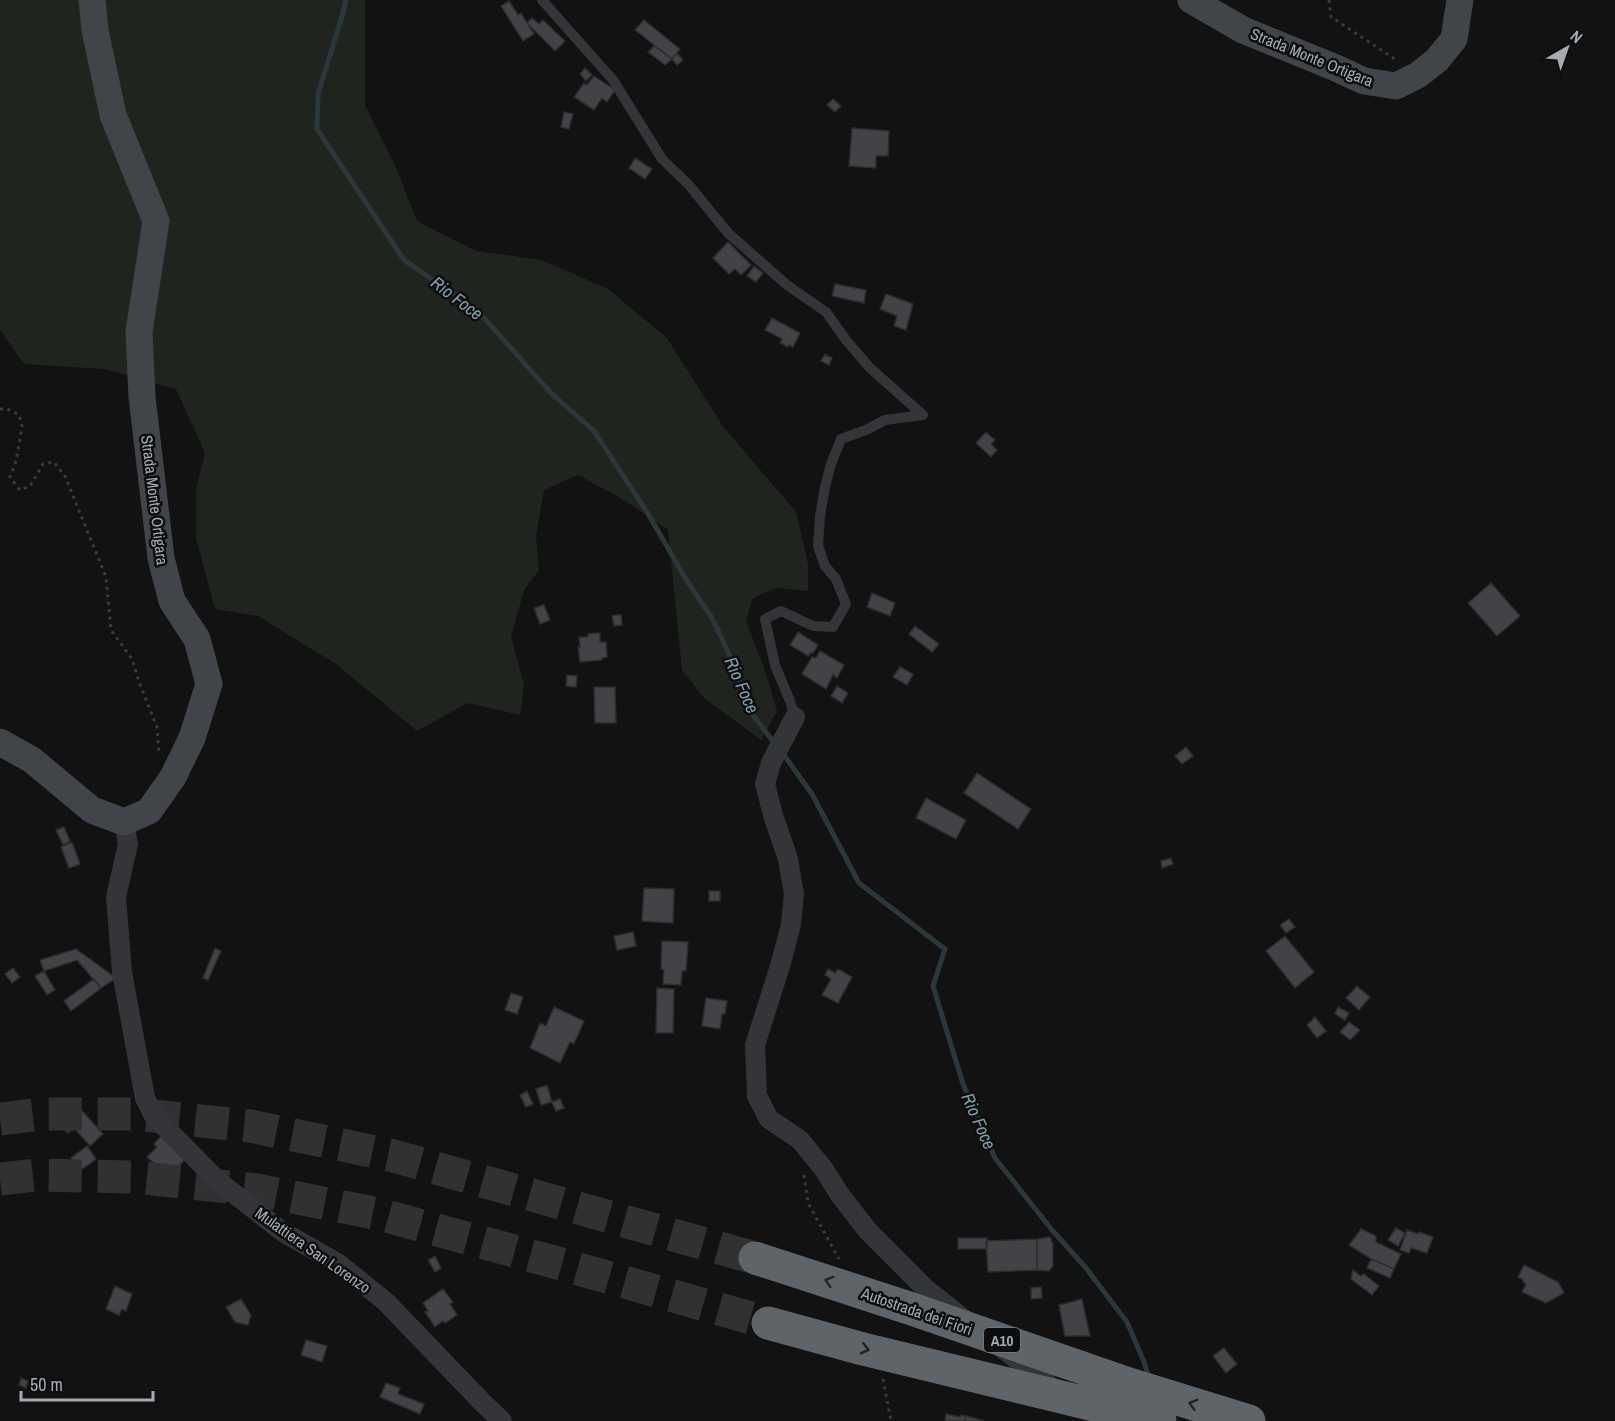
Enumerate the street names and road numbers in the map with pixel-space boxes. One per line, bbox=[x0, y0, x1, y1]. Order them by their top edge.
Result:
street label: Strada Monte Ortigara bbox=[1247, 22, 1377, 92]
street label: Strada Monte Ortigara bbox=[136, 434, 174, 567]
street label: Mulattiera San Lorenzo bbox=[251, 1202, 375, 1298]
street label: Autostrada dei Fiori bbox=[858, 1281, 975, 1340]
road number: A10 bbox=[984, 1328, 1020, 1352]

